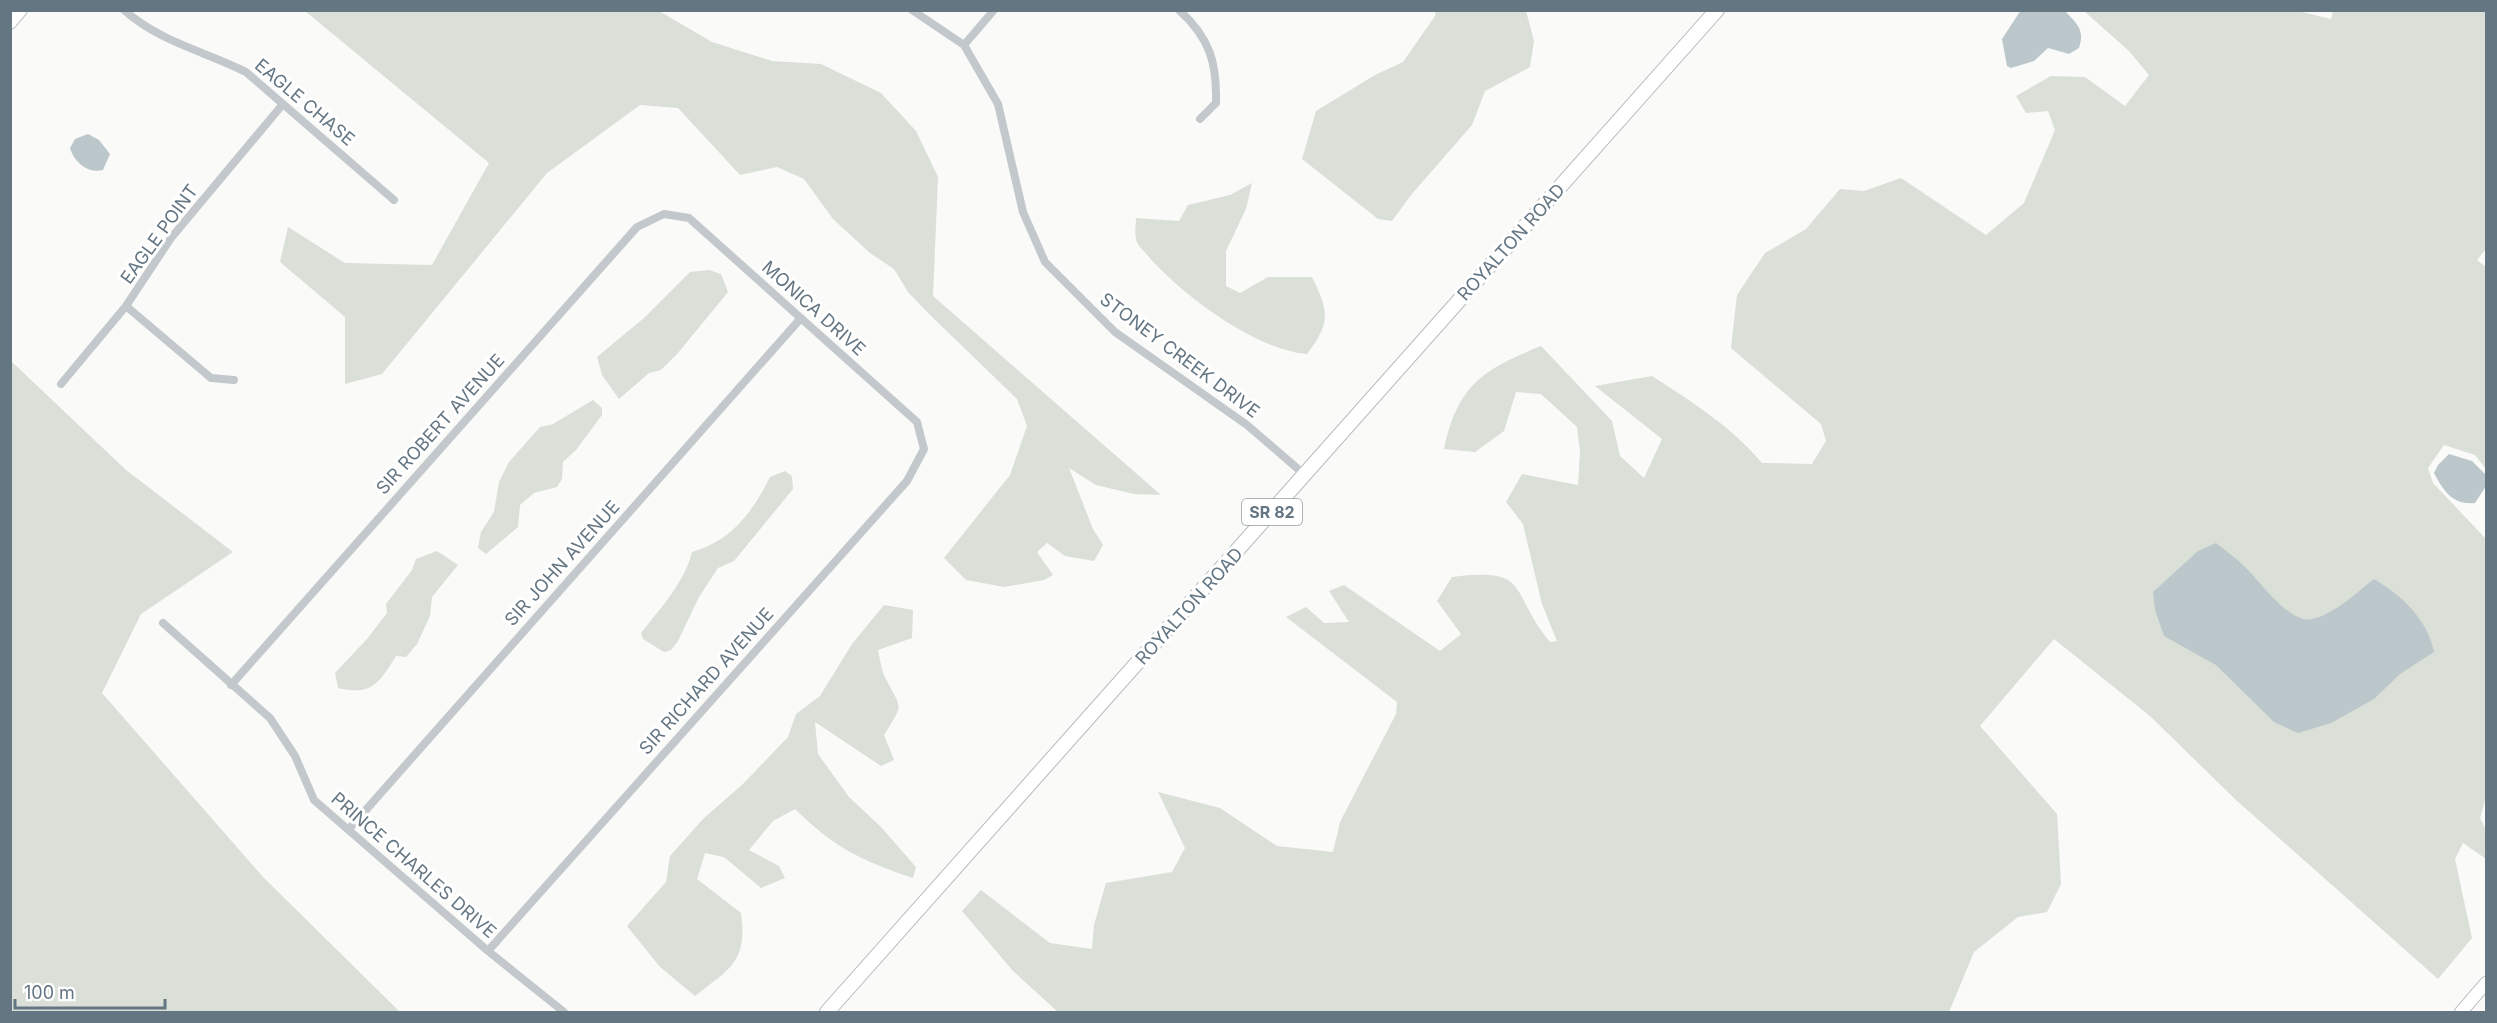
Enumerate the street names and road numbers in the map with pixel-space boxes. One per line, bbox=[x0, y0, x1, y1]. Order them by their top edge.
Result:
street label: EAGLE CHASE bbox=[251, 54, 359, 150]
street label: ROYALTON ROAD bbox=[1453, 179, 1569, 305]
street label: EAGLE POINT bbox=[116, 180, 202, 288]
street label: MONICA DRIVE bbox=[758, 256, 870, 360]
street label: STONEY CREEK DRIVE bbox=[1096, 288, 1264, 422]
street label: SIR ROBERT AVENUE bbox=[371, 350, 509, 498]
street label: SIR JOHN AVENUE bbox=[500, 496, 624, 630]
road number: SR 82 bbox=[1242, 499, 1302, 525]
street label: ROYALTON ROAD bbox=[1131, 543, 1247, 669]
street label: SIR RICHARD AVENUE bbox=[635, 603, 777, 759]
street label: PRINCE CHARLES DRIVE bbox=[327, 788, 501, 942]

